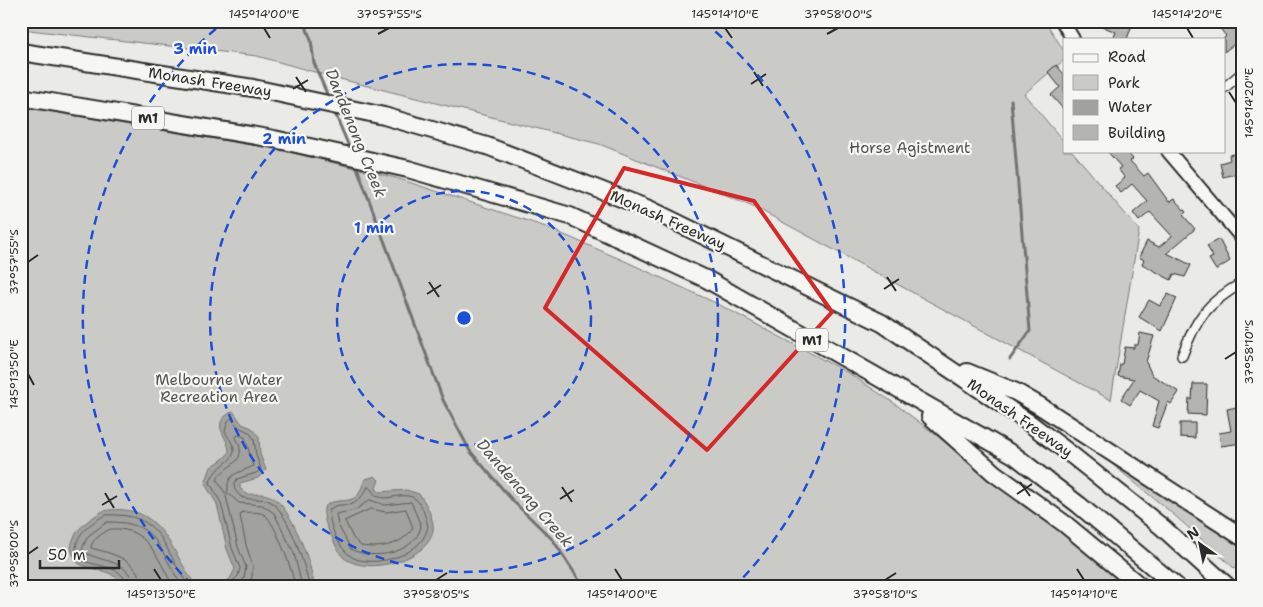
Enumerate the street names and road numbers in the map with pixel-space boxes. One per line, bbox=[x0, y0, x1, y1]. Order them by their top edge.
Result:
street label: Monash Freeway bbox=[147, 62, 273, 102]
road number: M1 bbox=[132, 106, 164, 130]
street label: Monash Freeway bbox=[607, 186, 729, 254]
road number: M1 bbox=[796, 328, 828, 352]
street label: Monash Freeway bbox=[963, 374, 1077, 462]

